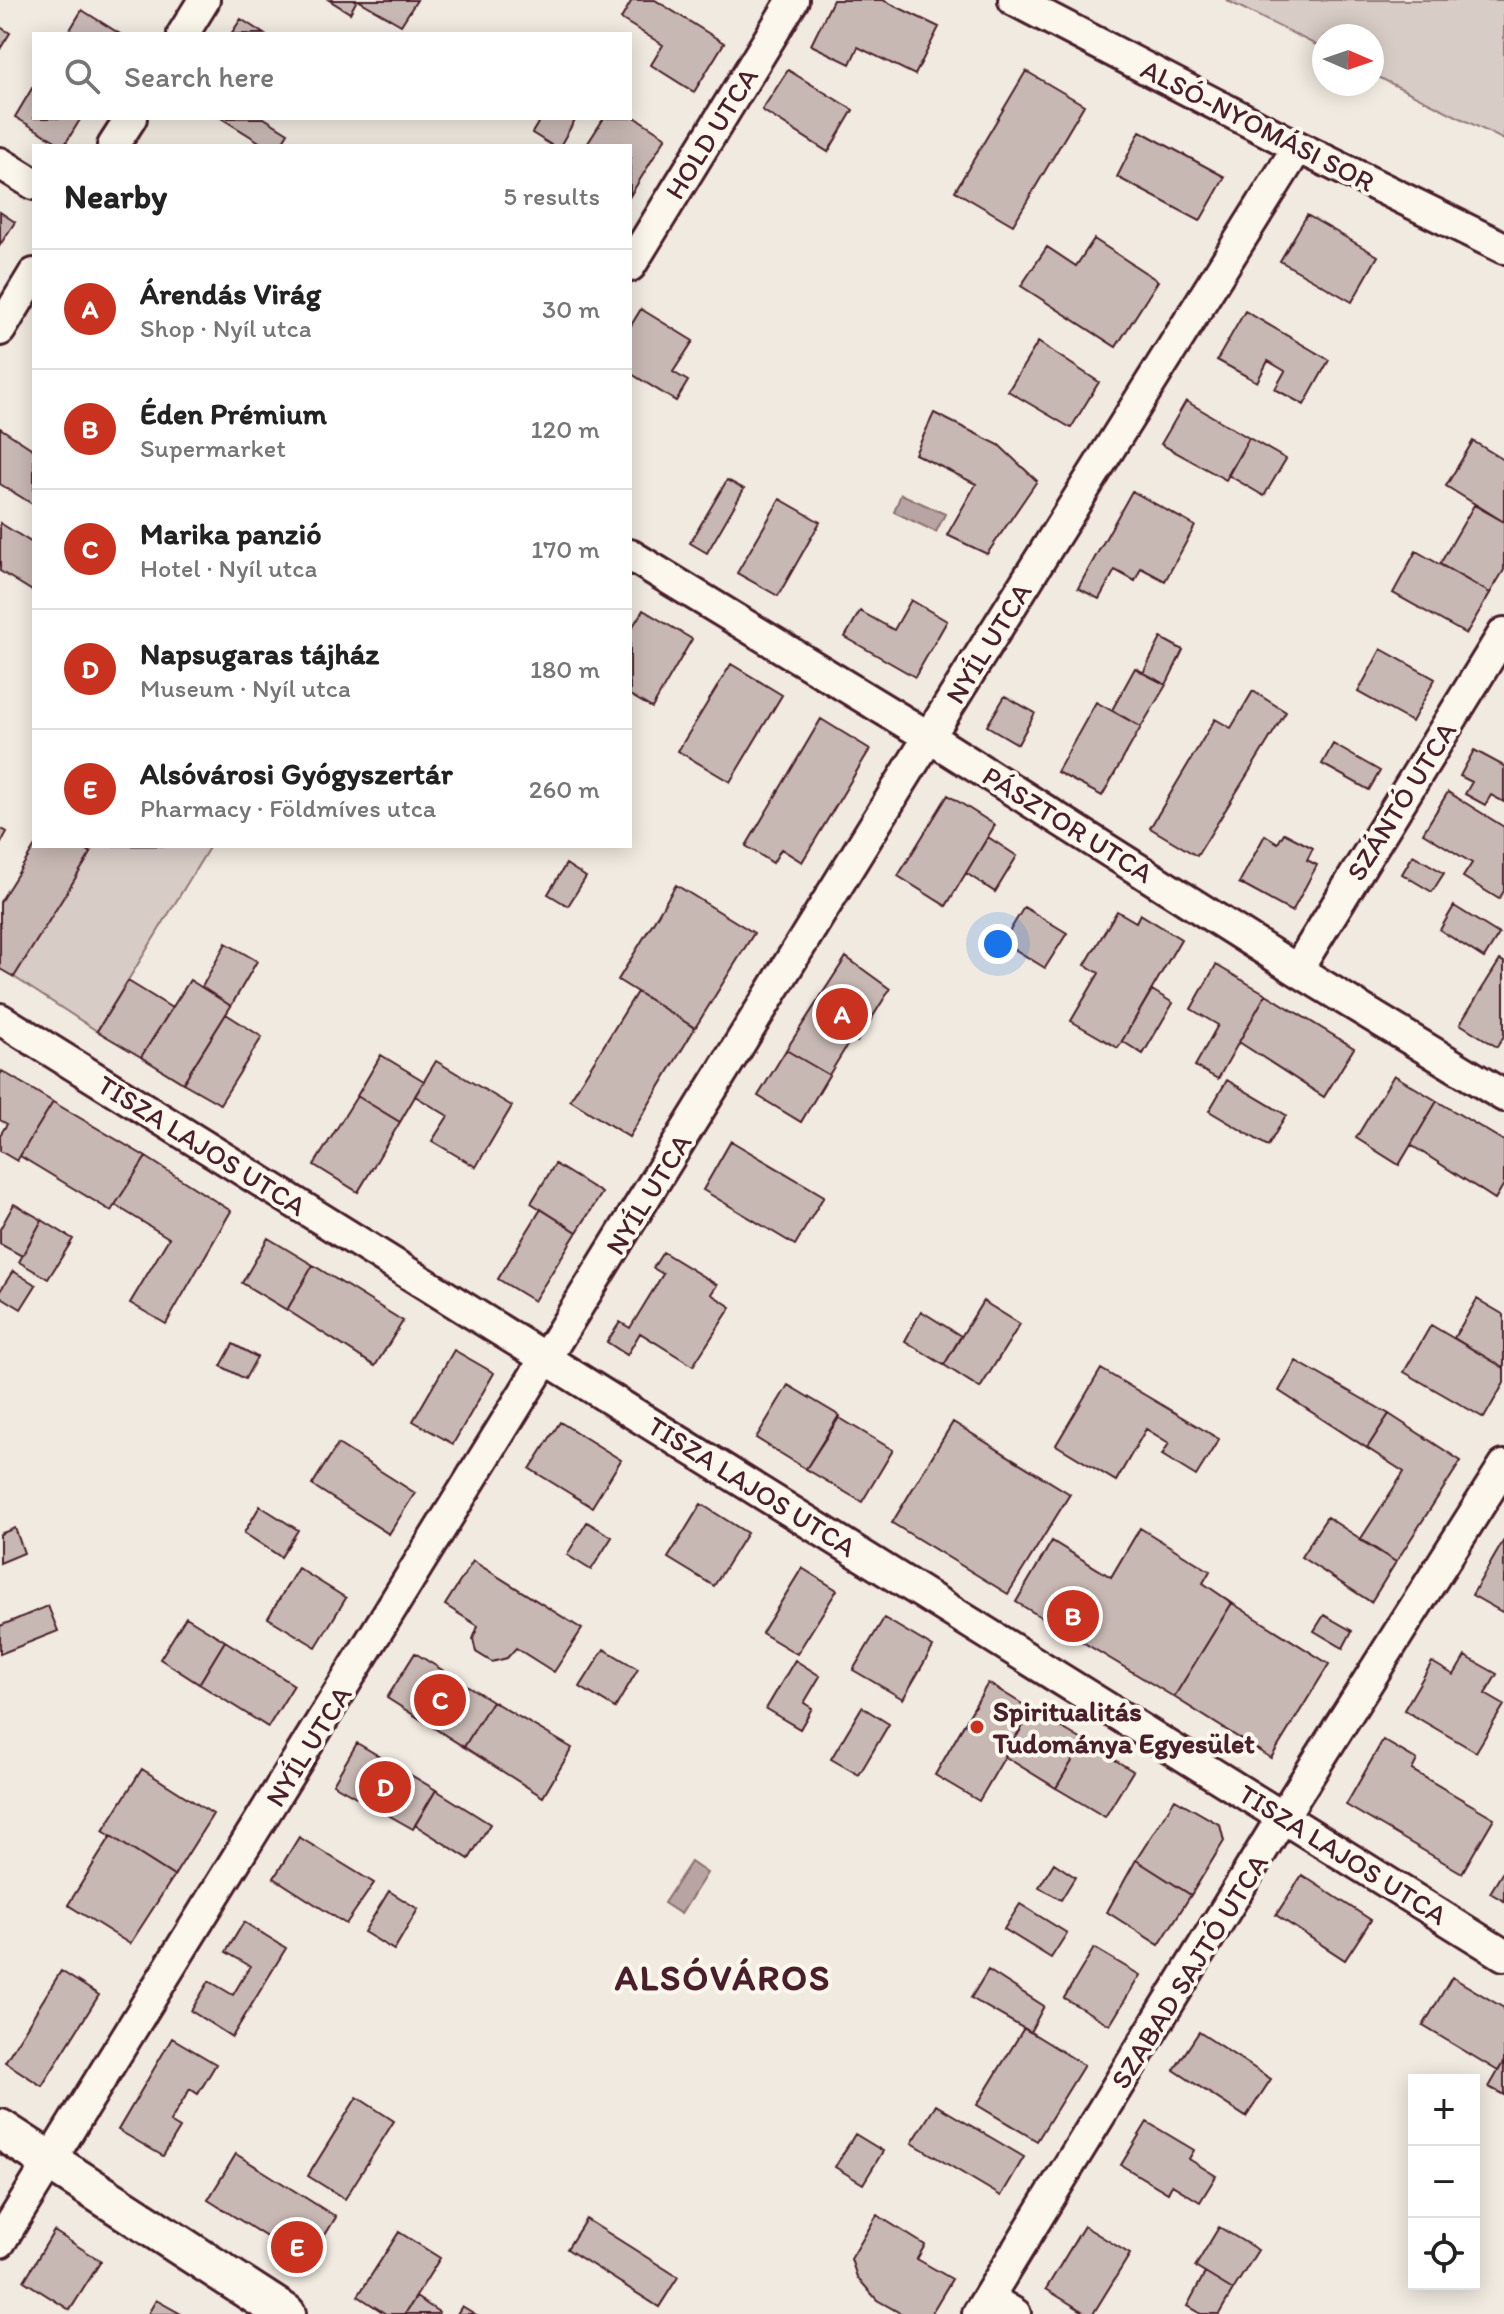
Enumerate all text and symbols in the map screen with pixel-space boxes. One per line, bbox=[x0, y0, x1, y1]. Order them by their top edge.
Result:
north arrow bbox=[1312, 24, 1384, 96]
search box bbox=[32, 32, 632, 120]
street label: ALSÓ-NYOMÁSI SOR bbox=[1136, 51, 1381, 199]
icon: search bbox=[60, 54, 104, 98]
text: Search here bbox=[124, 58, 274, 95]
street label: HOLD UTCA bbox=[657, 61, 765, 205]
text: Nearby bbox=[64, 176, 167, 217]
text: 5 results bbox=[503, 180, 600, 212]
text: Árendás Virág bbox=[140, 275, 321, 312]
text: A bbox=[82, 293, 98, 325]
text: 30 m bbox=[542, 293, 600, 325]
text: Shop · Nyíl utca bbox=[140, 312, 311, 344]
text: Éden Prémium bbox=[140, 395, 327, 432]
text: B bbox=[82, 413, 98, 445]
text: 120 m bbox=[531, 413, 600, 445]
text: Supermarket bbox=[140, 432, 286, 464]
text: Marika panzió bbox=[140, 515, 322, 552]
text: C bbox=[82, 533, 98, 565]
text: 170 m bbox=[531, 533, 600, 565]
text: Hotel · Nyíl utca bbox=[140, 552, 317, 584]
street label: NYÍL UTCA bbox=[938, 576, 1038, 710]
text: Napsugaras tájház bbox=[140, 635, 379, 672]
text: D bbox=[81, 653, 99, 685]
text: 180 m bbox=[530, 653, 600, 685]
text: Museum · Nyíl utca bbox=[140, 672, 351, 704]
street label: SZÁNTÓ UTCA bbox=[1339, 715, 1463, 887]
text: Alsóvárosi Gyógyszertár bbox=[140, 755, 453, 792]
street label: PÁSZTOR UTCA bbox=[977, 758, 1159, 890]
text: E bbox=[83, 773, 97, 805]
text: 260 m bbox=[529, 773, 600, 805]
text: Pharmacy · Földmíves utca bbox=[140, 792, 436, 824]
your location bbox=[978, 924, 1018, 964]
pin: A bbox=[816, 984, 868, 1044]
street label: TISZA LAJOS UTCA bbox=[91, 1067, 313, 1223]
street label: NYÍL UTCA bbox=[598, 1127, 698, 1261]
street label: TISZA LAJOS UTCA bbox=[641, 1408, 863, 1564]
pin: B bbox=[1047, 1586, 1099, 1646]
pin: C bbox=[414, 1670, 466, 1730]
street label: NYÍL UTCA bbox=[258, 1679, 358, 1813]
place label: Spiritualitás Tudománya Egyesület bbox=[992, 1694, 1255, 1760]
marker: Spiritualitás Tudománya Egyesület bbox=[968, 1718, 986, 1736]
pin: D bbox=[359, 1757, 411, 1817]
street label: TISZA LAJOS UTCA bbox=[1232, 1776, 1454, 1932]
street label: SZABAD SAJTÓ UTCA bbox=[1103, 1847, 1275, 2095]
district label: ALSÓVÁROS bbox=[615, 1956, 831, 1999]
map controls bbox=[1408, 2074, 1480, 2290]
button: + bbox=[1408, 2074, 1480, 2146]
button: − bbox=[1408, 2146, 1480, 2218]
pin: E bbox=[271, 2217, 323, 2277]
button: locate bbox=[1408, 2218, 1480, 2290]

